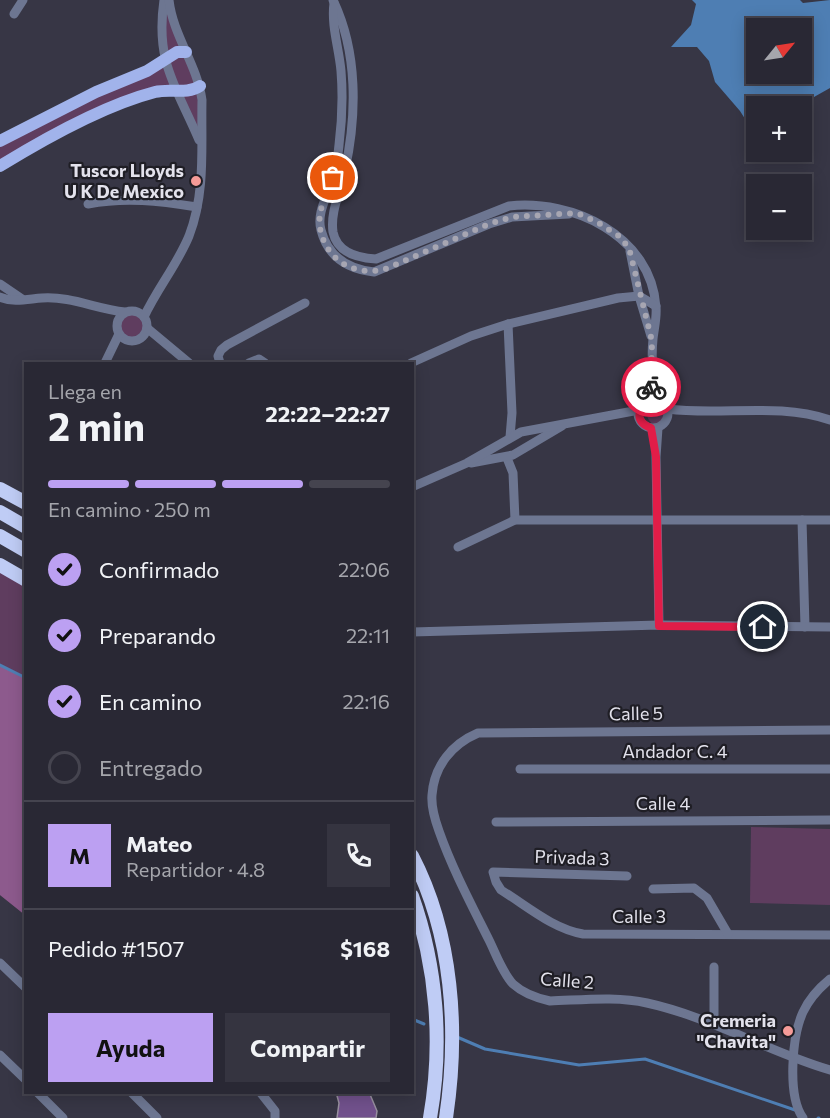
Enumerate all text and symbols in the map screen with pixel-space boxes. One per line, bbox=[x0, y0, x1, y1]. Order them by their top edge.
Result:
north arrow bbox=[746, 18, 812, 84]
map controls bbox=[746, 18, 812, 240]
button: + bbox=[746, 96, 812, 162]
pin bbox=[307, 152, 358, 203]
place label: Tuscor Lloyds U K De Mexico bbox=[64, 159, 184, 202]
icon: bag bbox=[316, 161, 349, 194]
marker: Tuscor Lloyds U K De Mexico bbox=[189, 174, 203, 188]
button: − bbox=[746, 174, 812, 240]
courier bbox=[621, 357, 681, 417]
icon: bike bbox=[635, 371, 668, 404]
text: Llega en bbox=[48, 379, 122, 403]
text: 22:22–22:27 bbox=[265, 400, 390, 427]
text: 2 min bbox=[48, 401, 145, 449]
text: En camino · 250 m bbox=[48, 497, 211, 521]
icon: check bbox=[48, 553, 81, 586]
text: Confirmado bbox=[99, 556, 220, 583]
text: 22:06 bbox=[338, 557, 390, 581]
pin bbox=[737, 601, 788, 652]
icon: home bbox=[746, 610, 779, 643]
icon: check bbox=[48, 619, 81, 652]
text: Preparando bbox=[99, 622, 216, 649]
text: 22:11 bbox=[346, 623, 390, 647]
icon: check bbox=[48, 685, 81, 718]
text: En camino bbox=[99, 688, 202, 715]
text: 22:16 bbox=[342, 689, 390, 713]
street label: Calle 5 bbox=[609, 702, 663, 724]
street label: Andador C. 4 bbox=[622, 740, 728, 762]
text: Entregado bbox=[99, 754, 203, 781]
street label: Calle 4 bbox=[636, 792, 691, 814]
button: phone bbox=[327, 824, 390, 887]
text: Mateo bbox=[126, 830, 193, 857]
text: M bbox=[69, 842, 90, 869]
street label: Privada 3 bbox=[534, 845, 610, 869]
text: Repartidor · 4.8 bbox=[126, 857, 265, 881]
street label: Calle 3 bbox=[612, 905, 666, 927]
text: Pedido #1507 bbox=[48, 935, 184, 962]
text: $168 bbox=[340, 935, 390, 962]
street label: Calle 2 bbox=[539, 967, 595, 993]
place label: Cremeria "Chavita" bbox=[696, 1009, 776, 1052]
button: Ayuda bbox=[48, 1013, 213, 1082]
button: Compartir bbox=[225, 1013, 390, 1082]
marker: Cremeria "Chavita" bbox=[781, 1024, 795, 1038]

